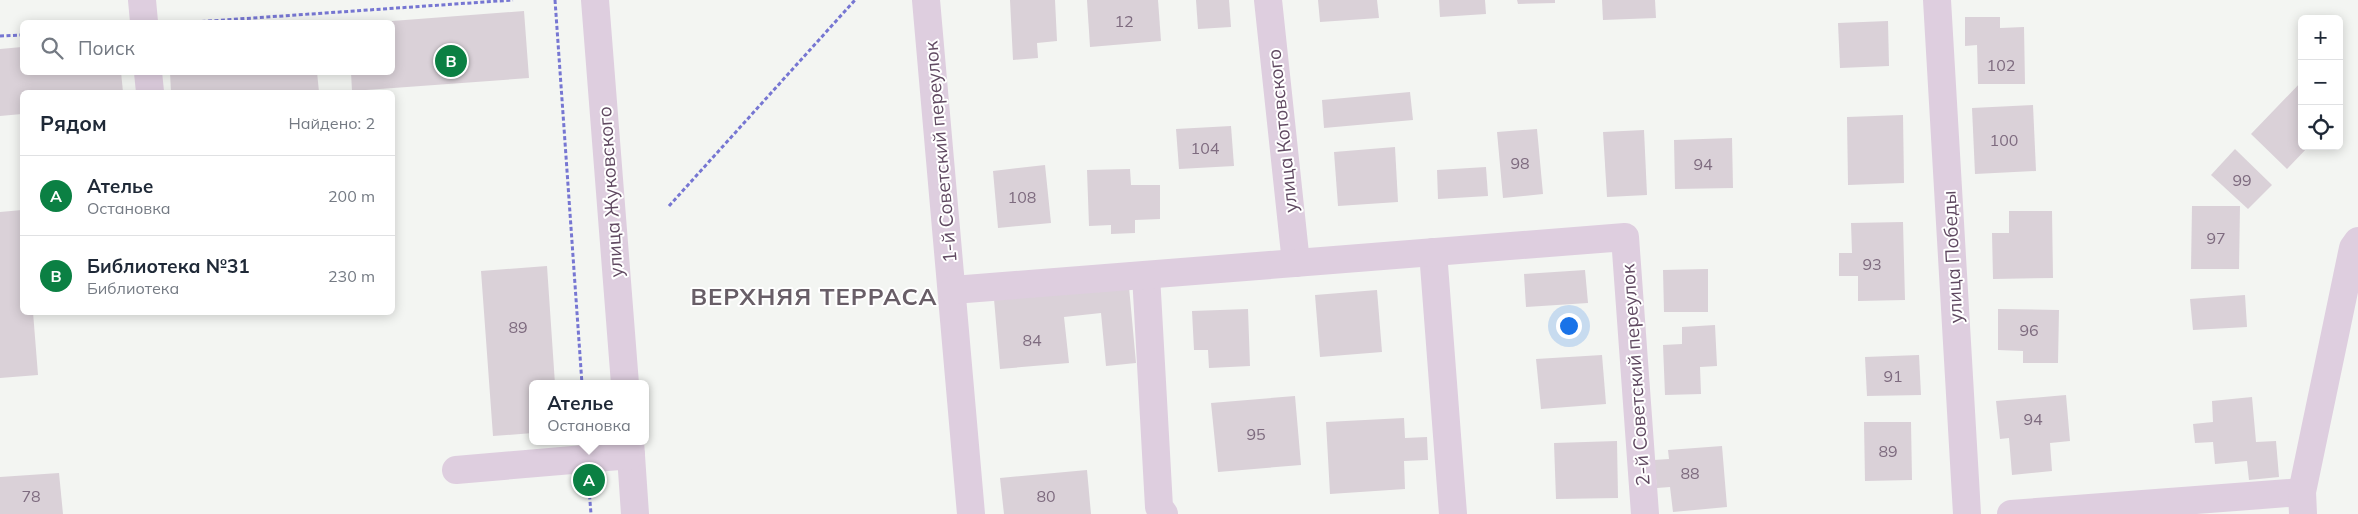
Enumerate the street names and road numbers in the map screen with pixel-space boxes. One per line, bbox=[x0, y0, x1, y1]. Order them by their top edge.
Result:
street label: 1-й Советский переулок bbox=[918, 39, 962, 264]
street label: улица Котовского bbox=[1261, 48, 1303, 214]
street label: улица Жуковского bbox=[592, 106, 628, 278]
street label: улица Победы bbox=[1937, 190, 1967, 324]
street label: 2-й Советский переулок bbox=[1615, 262, 1655, 487]

